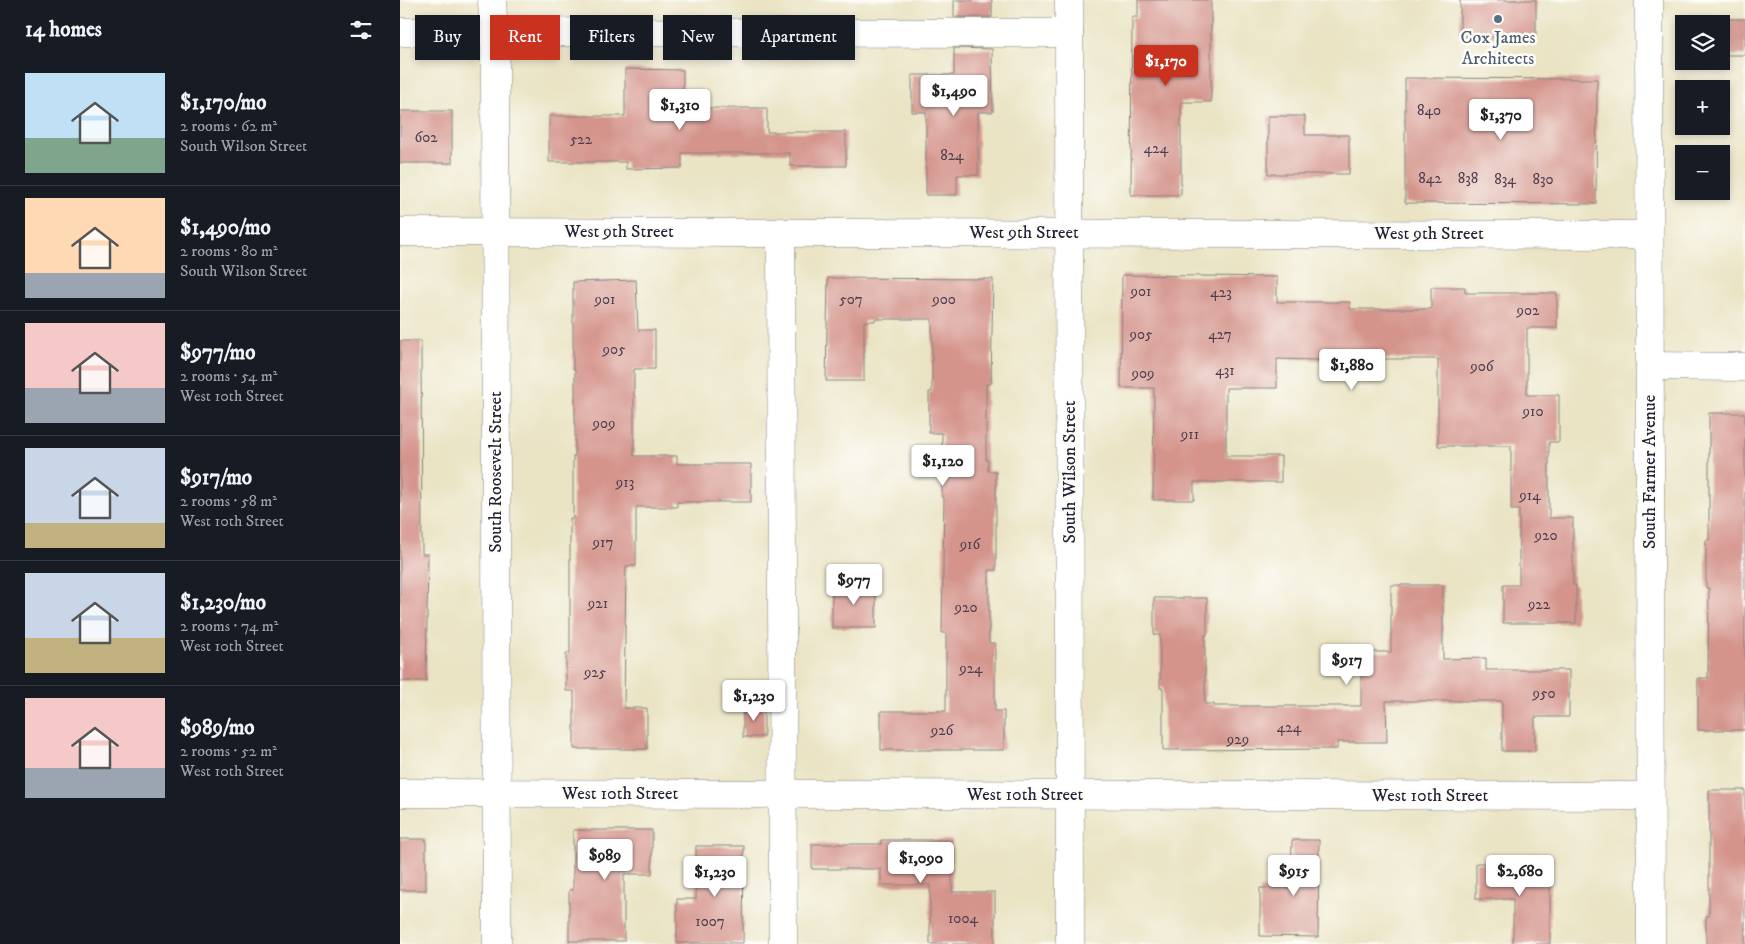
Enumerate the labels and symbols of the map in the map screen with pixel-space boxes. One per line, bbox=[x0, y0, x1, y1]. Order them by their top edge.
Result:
marker: Cox James Architects bbox=[1492, 13, 1504, 25]
place label: Cox James Architects bbox=[1461, 27, 1535, 70]
pin: $1,170 bbox=[1125, 44, 1207, 87]
pin: $1,490 bbox=[913, 74, 995, 117]
pin: $1,310 bbox=[639, 88, 721, 131]
pin: $1,370 bbox=[1460, 98, 1542, 141]
house number: 840 bbox=[1417, 101, 1441, 120]
house number: 602 bbox=[414, 128, 438, 147]
house number: 522 bbox=[570, 130, 593, 149]
house number: 424 bbox=[1144, 139, 1169, 158]
house number: 824 bbox=[940, 146, 964, 165]
house number: 842 bbox=[1418, 169, 1442, 188]
house number: 838 bbox=[1458, 169, 1478, 188]
house number: 834 bbox=[1494, 170, 1516, 189]
house number: 830 bbox=[1532, 170, 1554, 189]
street label: West 9th Street bbox=[563, 221, 674, 243]
street label: West 9th Street bbox=[968, 222, 1079, 244]
street label: West 9th Street bbox=[1373, 223, 1484, 245]
house number: 901 bbox=[1130, 282, 1152, 301]
house number: 423 bbox=[1210, 283, 1232, 302]
house number: 901 bbox=[594, 290, 616, 309]
house number: 507 bbox=[839, 290, 863, 309]
house number: 900 bbox=[931, 290, 956, 309]
house number: 902 bbox=[1516, 301, 1540, 320]
house number: 905 bbox=[1128, 325, 1153, 344]
house number: 427 bbox=[1208, 325, 1232, 344]
house number: 905 bbox=[601, 340, 626, 359]
pin: $1,880 bbox=[1311, 348, 1393, 391]
house number: 906 bbox=[1469, 357, 1495, 376]
house number: 431 bbox=[1215, 361, 1235, 380]
house number: 909 bbox=[1130, 364, 1155, 383]
street label: South Roosevelt Street bbox=[485, 391, 507, 553]
street label: South Farmer Avenue bbox=[1639, 395, 1661, 549]
street label: South Wilson Street bbox=[1059, 400, 1081, 544]
house number: 910 bbox=[1522, 402, 1543, 421]
house number: 909 bbox=[591, 414, 616, 433]
house number: 911 bbox=[1180, 425, 1199, 444]
pin: $1,120 bbox=[902, 444, 984, 487]
house number: 913 bbox=[615, 473, 634, 492]
house number: 914 bbox=[1518, 486, 1541, 505]
house number: 920 bbox=[1534, 526, 1557, 545]
house number: 917 bbox=[592, 533, 614, 552]
house number: 916 bbox=[959, 535, 982, 554]
pin: $977 bbox=[824, 564, 884, 606]
house number: 921 bbox=[587, 594, 608, 613]
house number: 922 bbox=[1527, 595, 1551, 614]
house number: 920 bbox=[954, 598, 977, 617]
pin: $917 bbox=[1317, 644, 1377, 686]
house number: 924 bbox=[958, 659, 983, 678]
house number: 925 bbox=[583, 663, 607, 682]
pin: $1,230 bbox=[713, 680, 795, 722]
house number: 950 bbox=[1531, 684, 1556, 703]
house number: 424 bbox=[1277, 718, 1302, 737]
house number: 926 bbox=[930, 721, 955, 740]
house number: 929 bbox=[1226, 730, 1249, 749]
street label: West 10th Street bbox=[561, 783, 679, 805]
street label: West 10th Street bbox=[966, 784, 1084, 806]
street label: West 10th Street bbox=[1371, 785, 1489, 807]
pin: $989 bbox=[575, 838, 635, 881]
pin: $1,090 bbox=[880, 842, 962, 884]
pin: $915 bbox=[1264, 854, 1324, 897]
pin: $2,680 bbox=[1479, 854, 1561, 897]
pin: $1,230 bbox=[674, 856, 756, 898]
house number: 1004 bbox=[948, 909, 978, 928]
house number: 1007 bbox=[695, 912, 725, 931]

